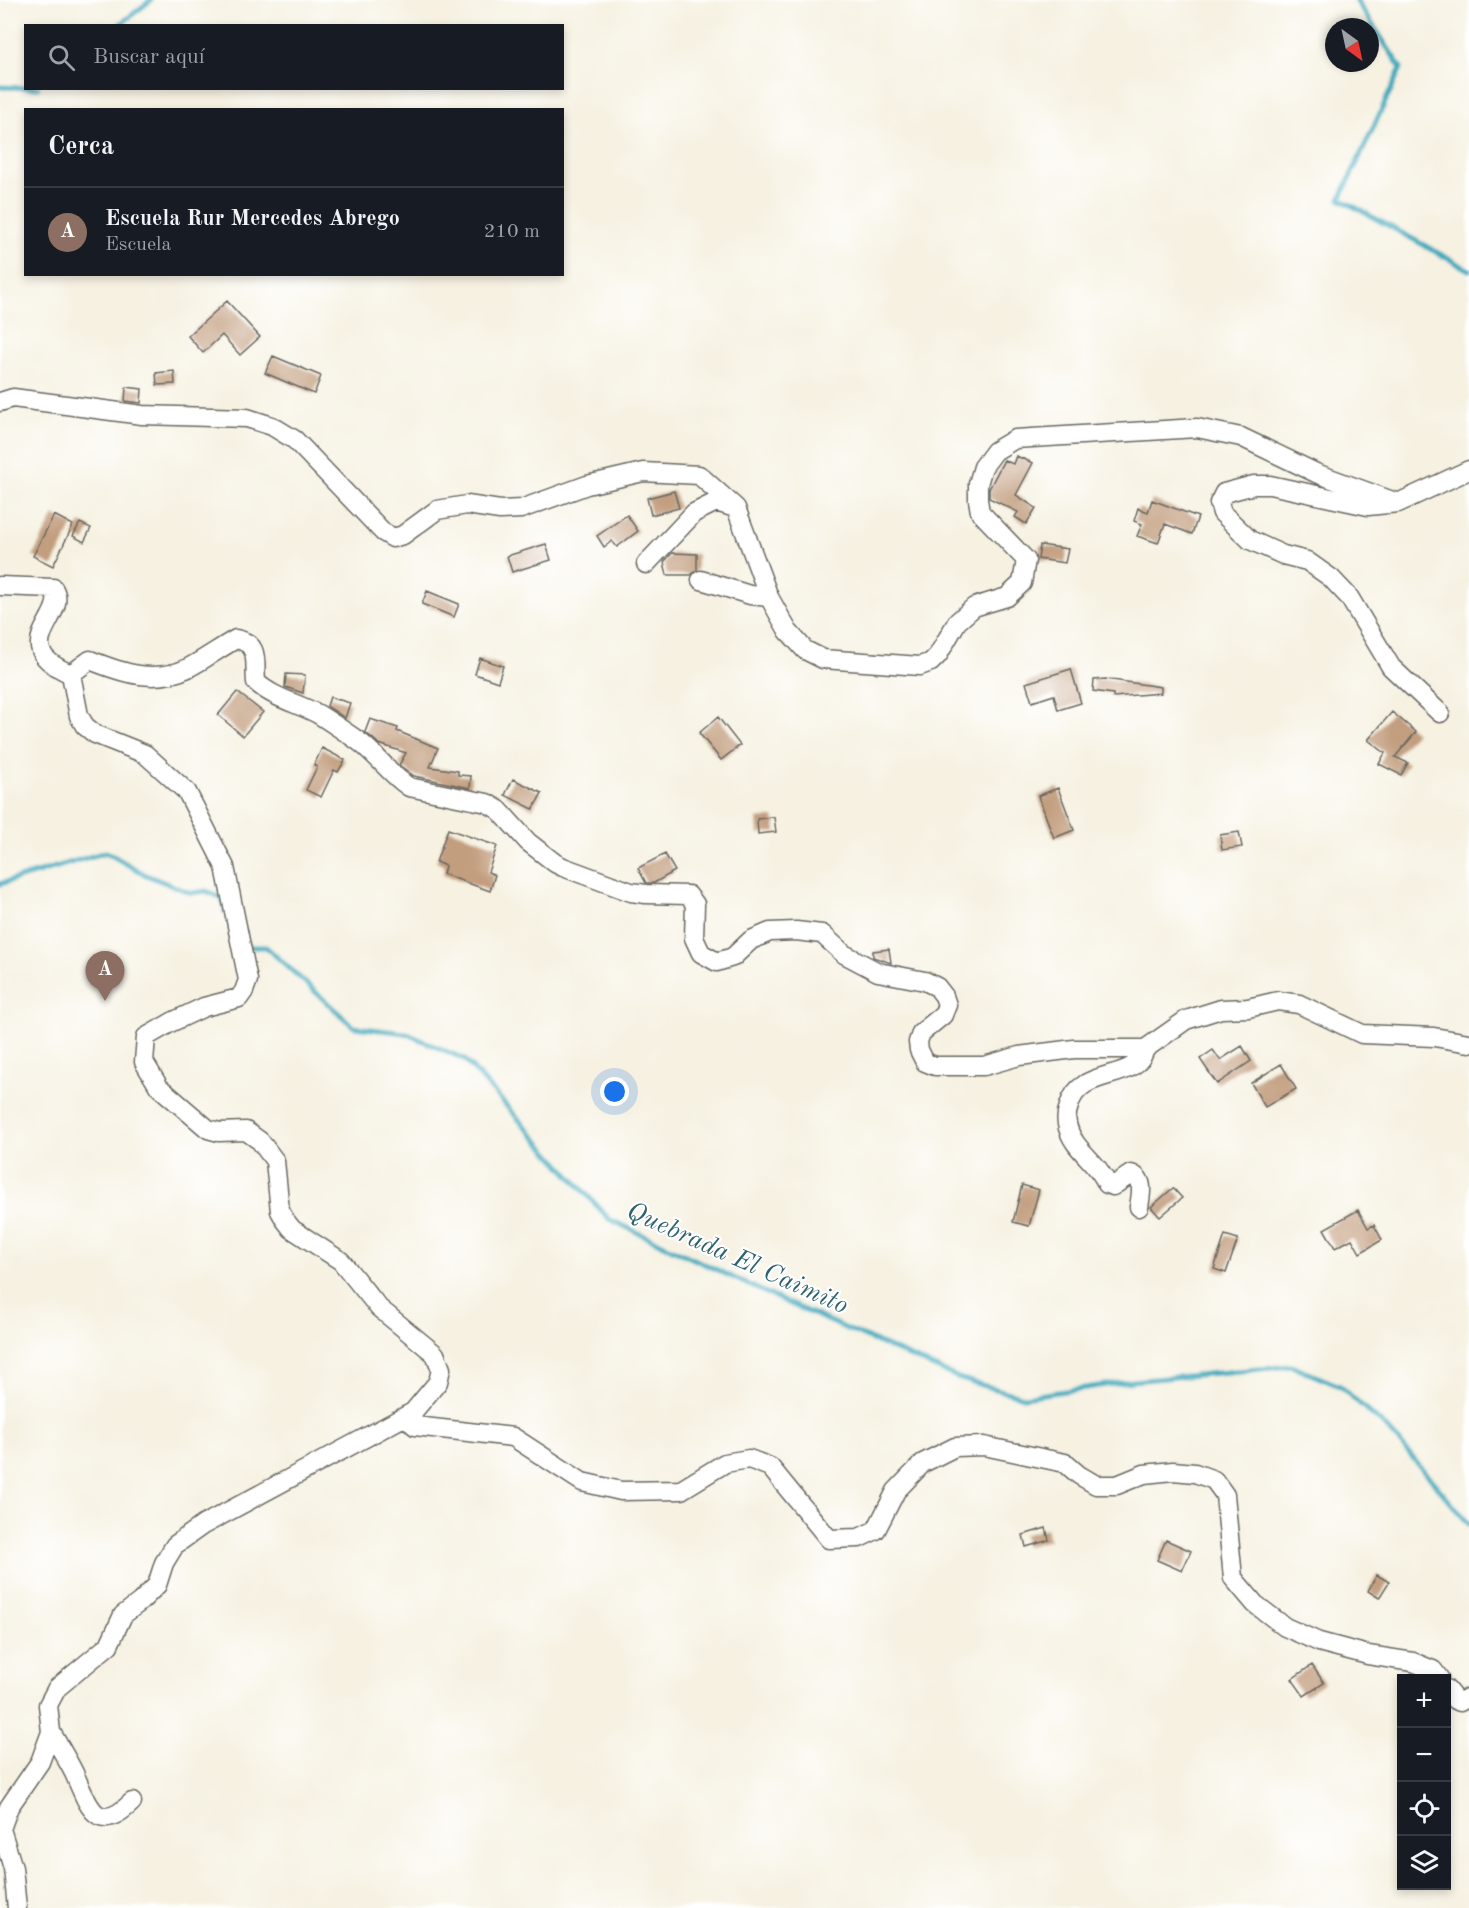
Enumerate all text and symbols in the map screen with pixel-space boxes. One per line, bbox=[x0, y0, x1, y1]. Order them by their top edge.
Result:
north arrow bbox=[1325, 18, 1379, 72]
search box bbox=[24, 24, 564, 90]
icon: search bbox=[45, 41, 78, 74]
text: Buscar aquí bbox=[93, 46, 205, 68]
text: Cerca bbox=[48, 134, 114, 160]
text: Escuela Rur Mercedes Abrego bbox=[105, 208, 400, 230]
text: A bbox=[60, 222, 75, 242]
text: 210 m bbox=[484, 222, 540, 242]
text: Escuela bbox=[105, 235, 171, 255]
pin: A bbox=[86, 952, 124, 1001]
your location bbox=[600, 1077, 629, 1106]
water label: Quebrada El Caimito bbox=[622, 1198, 852, 1319]
map controls bbox=[1397, 1674, 1451, 1890]
button: + bbox=[1397, 1674, 1451, 1728]
button: − bbox=[1397, 1728, 1451, 1782]
button: locate bbox=[1397, 1782, 1451, 1836]
button: layers bbox=[1397, 1836, 1451, 1890]

